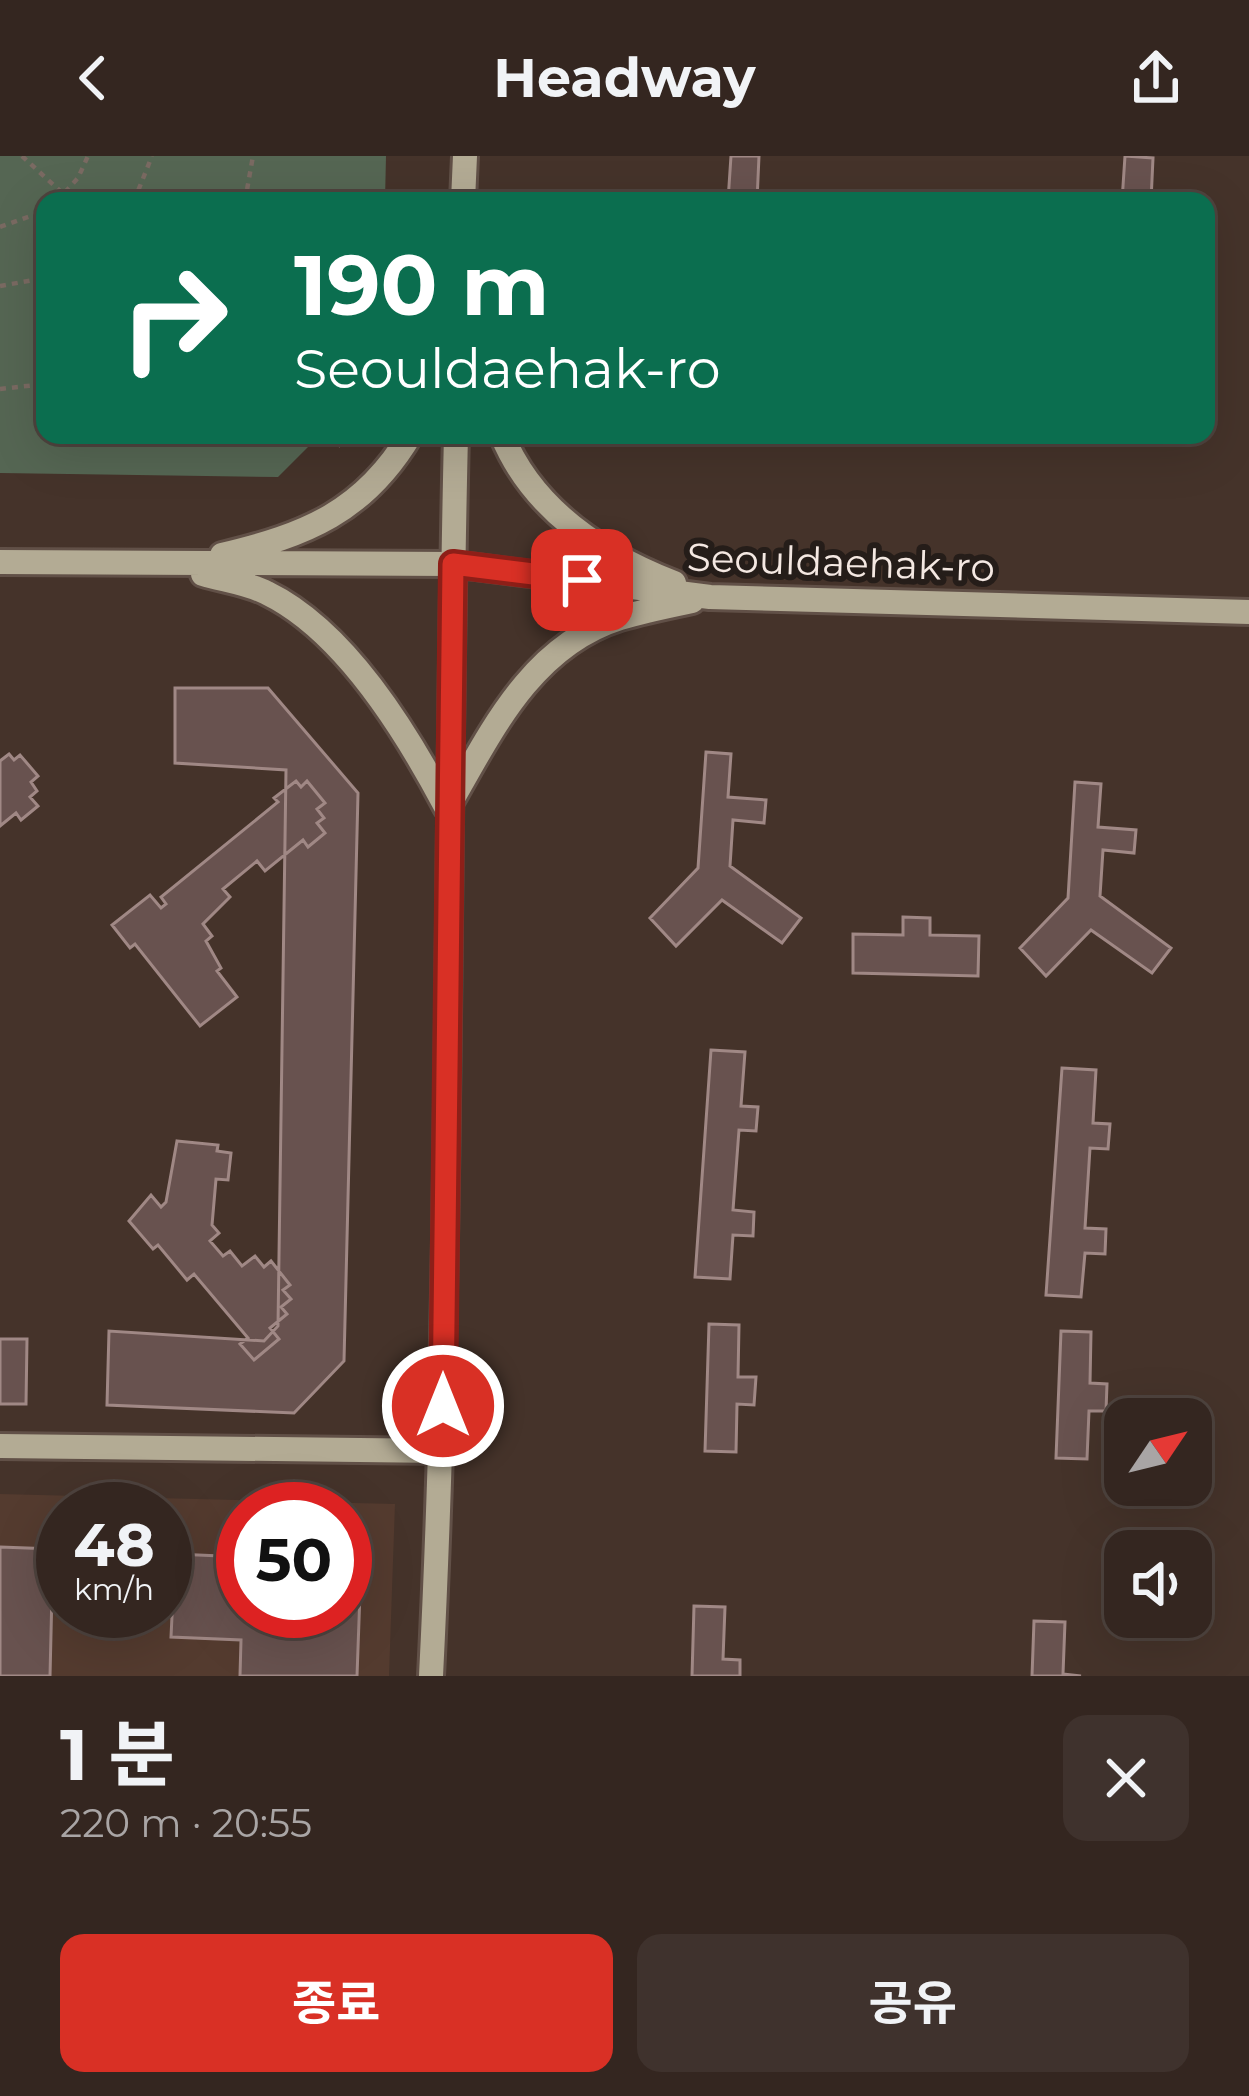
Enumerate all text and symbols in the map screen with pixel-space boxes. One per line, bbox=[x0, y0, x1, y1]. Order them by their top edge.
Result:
icon: back bbox=[60, 45, 126, 111]
text: Headway bbox=[493, 45, 756, 111]
icon: share bbox=[1123, 45, 1189, 111]
text: 190 m bbox=[294, 234, 549, 336]
icon: right bbox=[96, 240, 252, 396]
text: Seouldaehak-ro bbox=[294, 336, 721, 402]
pin bbox=[531, 529, 633, 631]
street label: Seouldaehak-ro bbox=[686, 533, 996, 591]
icon: arrive bbox=[549, 547, 615, 613]
position arrow bbox=[380, 1343, 506, 1469]
north arrow bbox=[1104, 1398, 1212, 1506]
map controls bbox=[1104, 1398, 1212, 1638]
speed limit sign: 50 bbox=[216, 1482, 372, 1638]
text: 48 bbox=[73, 1508, 155, 1581]
button: sound bbox=[1104, 1530, 1212, 1638]
text: km/h bbox=[74, 1571, 154, 1608]
text: 1 분 bbox=[60, 1710, 175, 1798]
button: close bbox=[1063, 1715, 1189, 1841]
text: 220 m · 20:55 bbox=[60, 1799, 312, 1847]
button: 종료 bbox=[60, 1934, 613, 2072]
button: 공유 bbox=[637, 1934, 1189, 2072]

